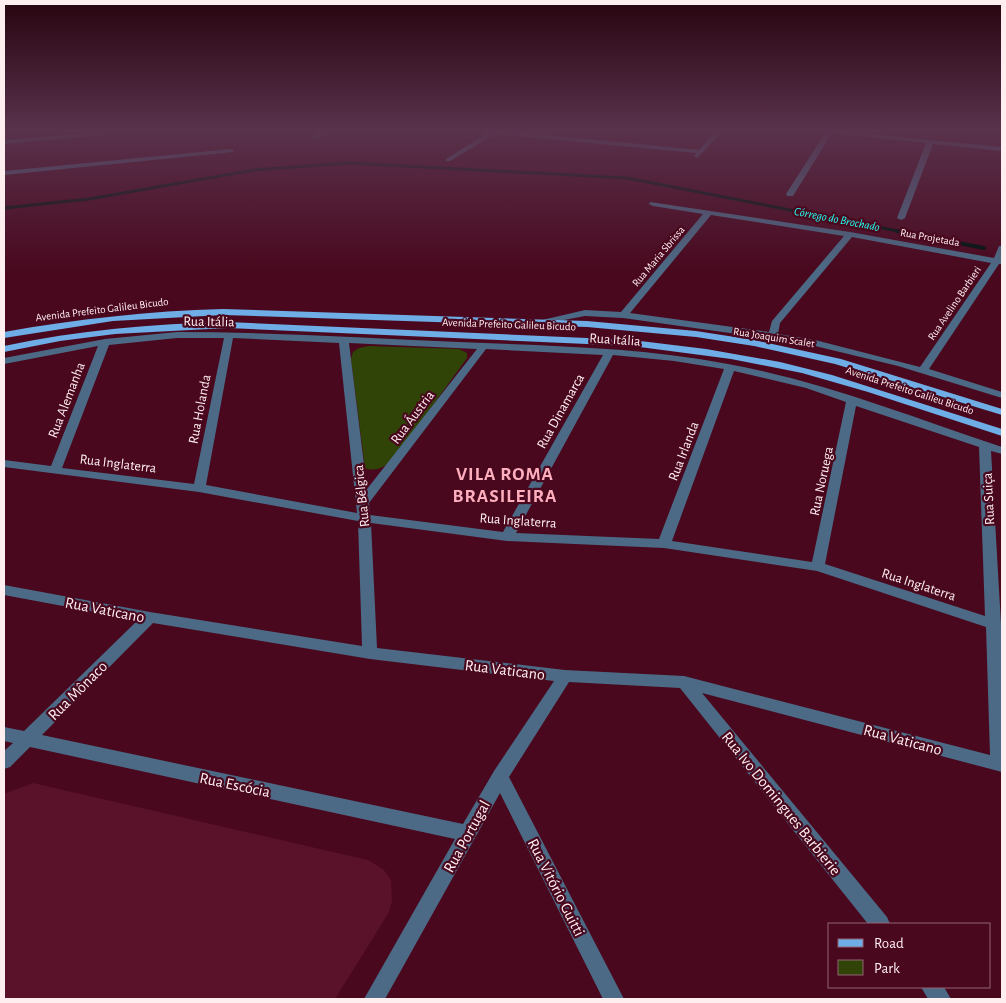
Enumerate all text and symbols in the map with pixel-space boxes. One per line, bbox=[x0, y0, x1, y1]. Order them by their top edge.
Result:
water label: Córrego do Brochado bbox=[793, 205, 881, 233]
street label: Rua Maria Sbrissa bbox=[630, 224, 687, 289]
street label: Rua Projetada bbox=[899, 227, 961, 248]
street label: Rua Avelino Barbieri bbox=[926, 264, 983, 342]
street label: Avenida Prefeito Galileu Bicudo bbox=[35, 296, 169, 323]
street label: Rua Itália bbox=[183, 315, 235, 329]
street label: Avenida Prefeito Galileu Bicudo bbox=[442, 317, 576, 332]
street label: Rua Joaquim Scalet bbox=[733, 326, 816, 349]
street label: Rua Itália bbox=[589, 331, 642, 349]
street label: Rua Alemanha bbox=[46, 360, 88, 440]
street label: Avenida Prefeito Galileu Bicudo bbox=[844, 365, 975, 416]
street label: Rua Dinamarca bbox=[535, 371, 587, 451]
street label: Rua Holanda bbox=[186, 373, 214, 445]
street label: Rua Áustria bbox=[386, 386, 437, 447]
street label: Rua Irlanda bbox=[666, 419, 702, 483]
street label: Rua Noruega bbox=[808, 445, 836, 517]
street label: Rua Inglaterra bbox=[79, 452, 158, 476]
street label: Rua Bélgica bbox=[352, 463, 372, 528]
district label: VILA ROMA BRASILEIRA bbox=[453, 465, 557, 506]
street label: Rua Suiça bbox=[981, 472, 997, 525]
street label: Rua Inglaterra bbox=[479, 511, 557, 531]
street label: Rua Inglaterra bbox=[880, 566, 958, 604]
street label: Rua Vaticano bbox=[64, 594, 146, 626]
street label: Rua Vaticano bbox=[464, 657, 546, 683]
street label: Rua Mônaco bbox=[45, 658, 110, 723]
street label: Rua Vaticano bbox=[862, 722, 944, 758]
street label: Rua Ivo Domingues Barbierie bbox=[719, 729, 844, 878]
street label: Rua Escócia bbox=[198, 770, 272, 800]
street label: Rua Portugal bbox=[441, 798, 493, 875]
street label: Rua Vitório Guitti bbox=[525, 836, 588, 939]
legend bbox=[828, 923, 991, 988]
text: Road bbox=[874, 936, 904, 951]
text: Park bbox=[874, 961, 900, 976]

